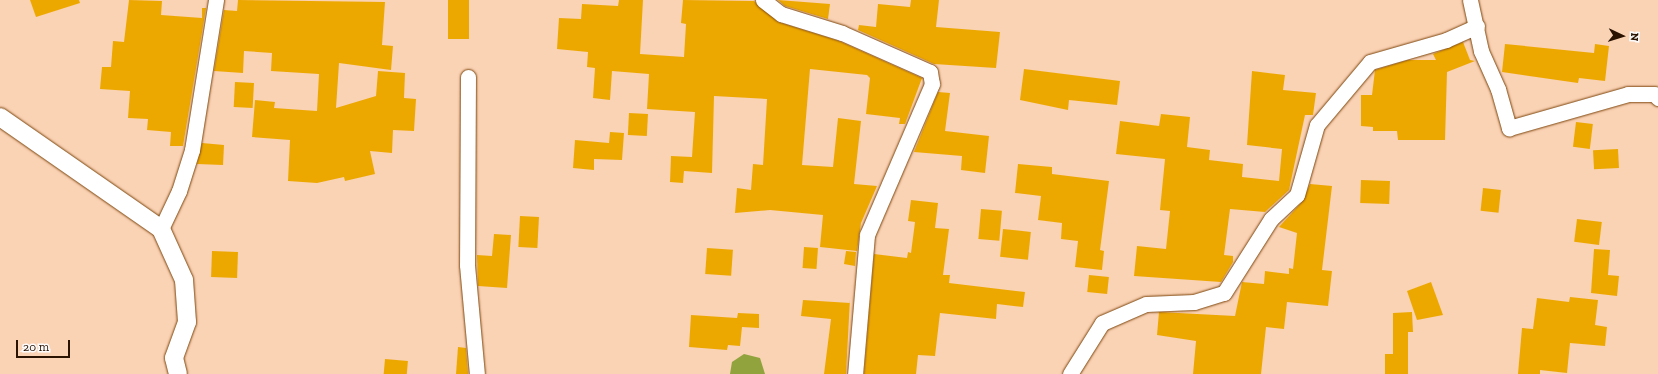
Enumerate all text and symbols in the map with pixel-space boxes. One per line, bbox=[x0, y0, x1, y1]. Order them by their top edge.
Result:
north arrow bbox=[1602, 16, 1642, 56]
text: N bbox=[1628, 32, 1641, 42]
scale bar bbox=[18, 332, 72, 358]
text: 20 m bbox=[23, 340, 49, 354]

